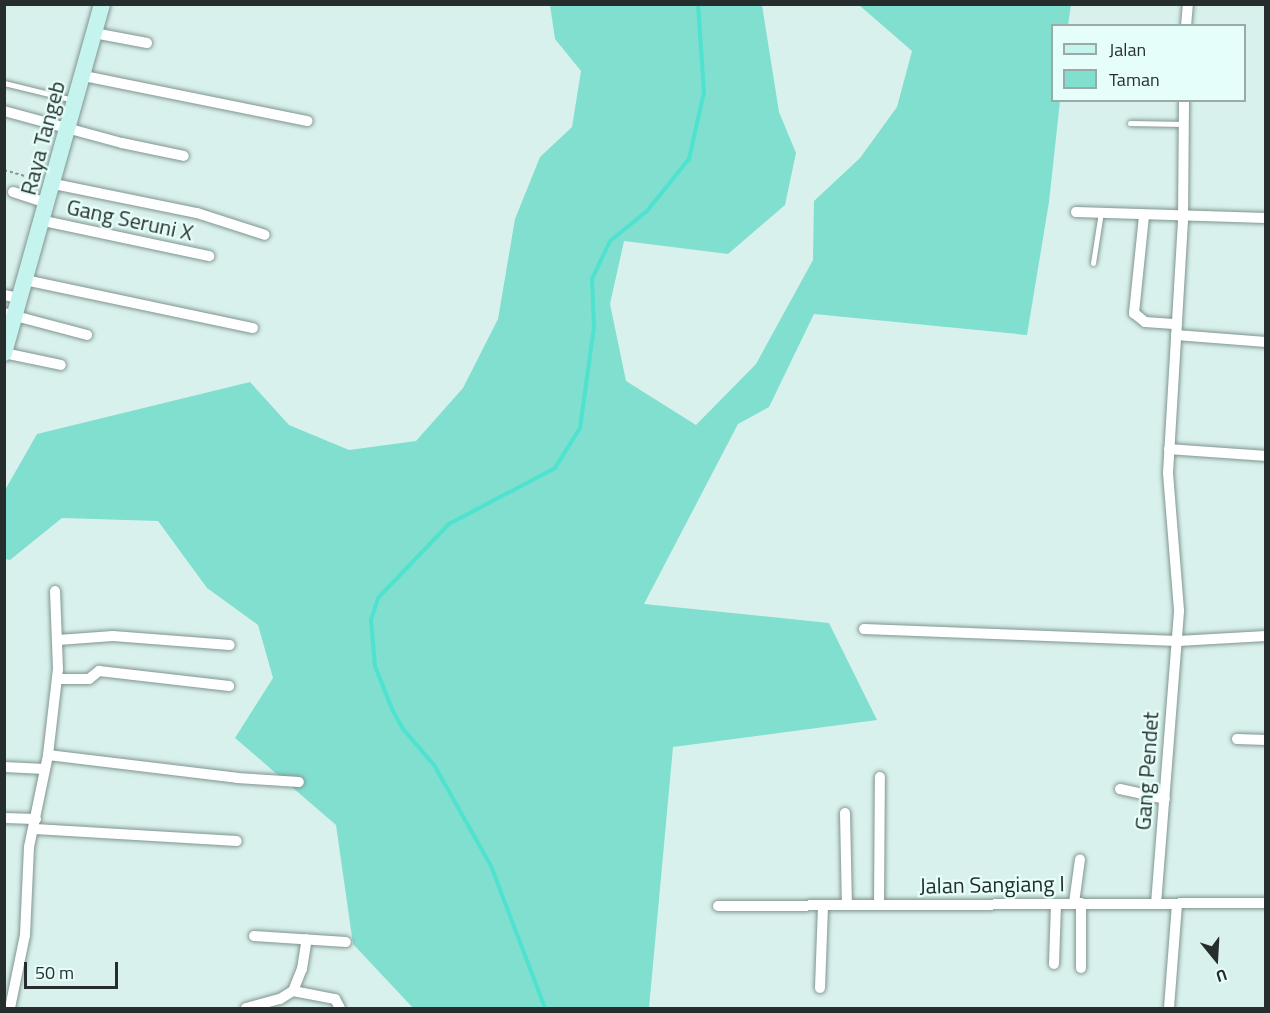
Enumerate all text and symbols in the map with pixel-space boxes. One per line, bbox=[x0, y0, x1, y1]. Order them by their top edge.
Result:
legend bbox=[1051, 24, 1246, 102]
text: Jalan bbox=[1109, 36, 1146, 63]
text: Taman bbox=[1109, 66, 1160, 93]
street label: Raya Tangeb bbox=[15, 78, 71, 198]
street label: Gang Seruni X bbox=[64, 194, 196, 246]
street label: Gang Pendet bbox=[1130, 711, 1164, 831]
street label: Jalan Sangiang I bbox=[919, 871, 1065, 899]
north arrow bbox=[1186, 929, 1246, 989]
scale bar bbox=[27, 950, 122, 988]
text: 50 m bbox=[35, 959, 74, 986]
text: U bbox=[1213, 963, 1230, 989]

